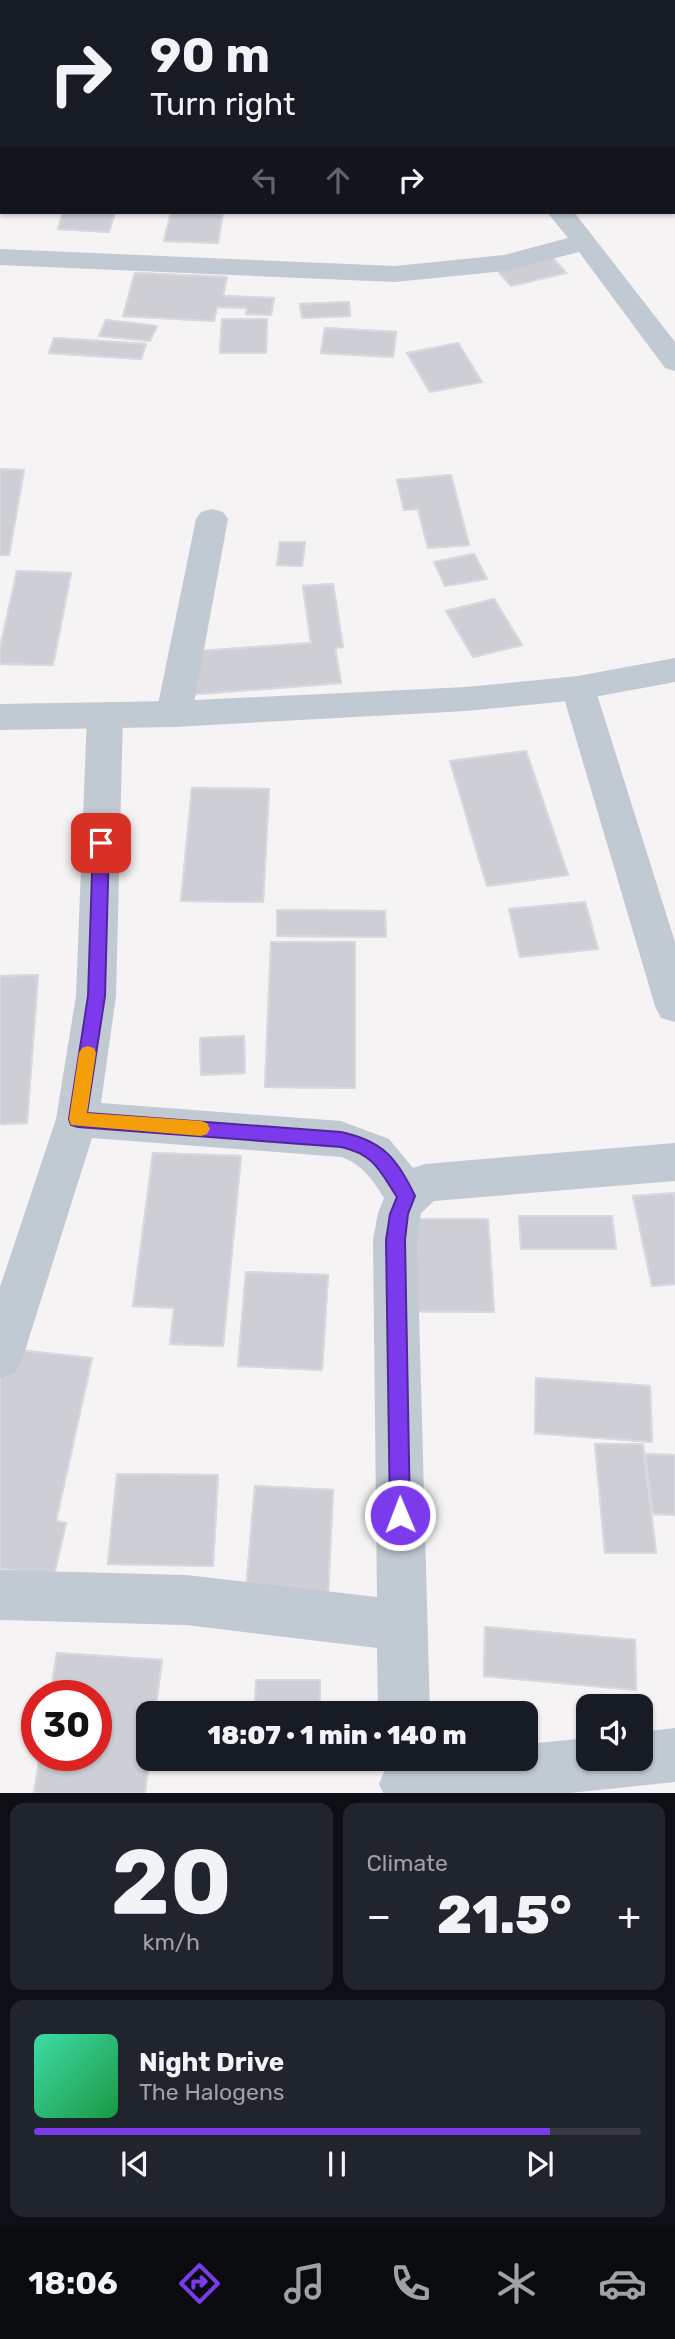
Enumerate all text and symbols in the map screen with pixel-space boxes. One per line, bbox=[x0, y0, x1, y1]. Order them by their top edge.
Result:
text: 90 m bbox=[150, 26, 270, 84]
icon: right bbox=[35, 28, 126, 119]
text: Turn right bbox=[150, 85, 295, 123]
icon: left bbox=[246, 161, 284, 199]
icon: ahead bbox=[319, 161, 357, 199]
icon: right bbox=[392, 161, 430, 199]
pin bbox=[71, 813, 131, 873]
icon: arrive bbox=[82, 824, 120, 862]
position arrow bbox=[363, 1478, 437, 1552]
speed limit sign: 30 bbox=[21, 1680, 112, 1771]
map controls bbox=[576, 1694, 653, 1771]
button: sound bbox=[576, 1694, 653, 1771]
text: 18:07 · 1 min · 140 m bbox=[207, 1720, 467, 1751]
text: 20 bbox=[111, 1828, 232, 1936]
text: Climate bbox=[367, 1849, 448, 1877]
text: 21.5° bbox=[437, 1884, 572, 1946]
text: − bbox=[367, 1893, 391, 1939]
text: + bbox=[617, 1893, 641, 1939]
text: km/h bbox=[143, 1928, 200, 1956]
text: Night Drive bbox=[139, 2047, 284, 2078]
text: The Halogens bbox=[139, 2078, 285, 2106]
icon: previous bbox=[116, 2145, 154, 2183]
icon: pause bbox=[318, 2145, 356, 2183]
icon: next bbox=[521, 2145, 559, 2183]
icon: directions bbox=[175, 2259, 224, 2308]
icon: music bbox=[280, 2259, 329, 2308]
icon: phone bbox=[386, 2259, 435, 2308]
icon: climate bbox=[492, 2259, 541, 2308]
icon: car bbox=[598, 2259, 647, 2308]
text: 18:06 bbox=[28, 2264, 118, 2302]

